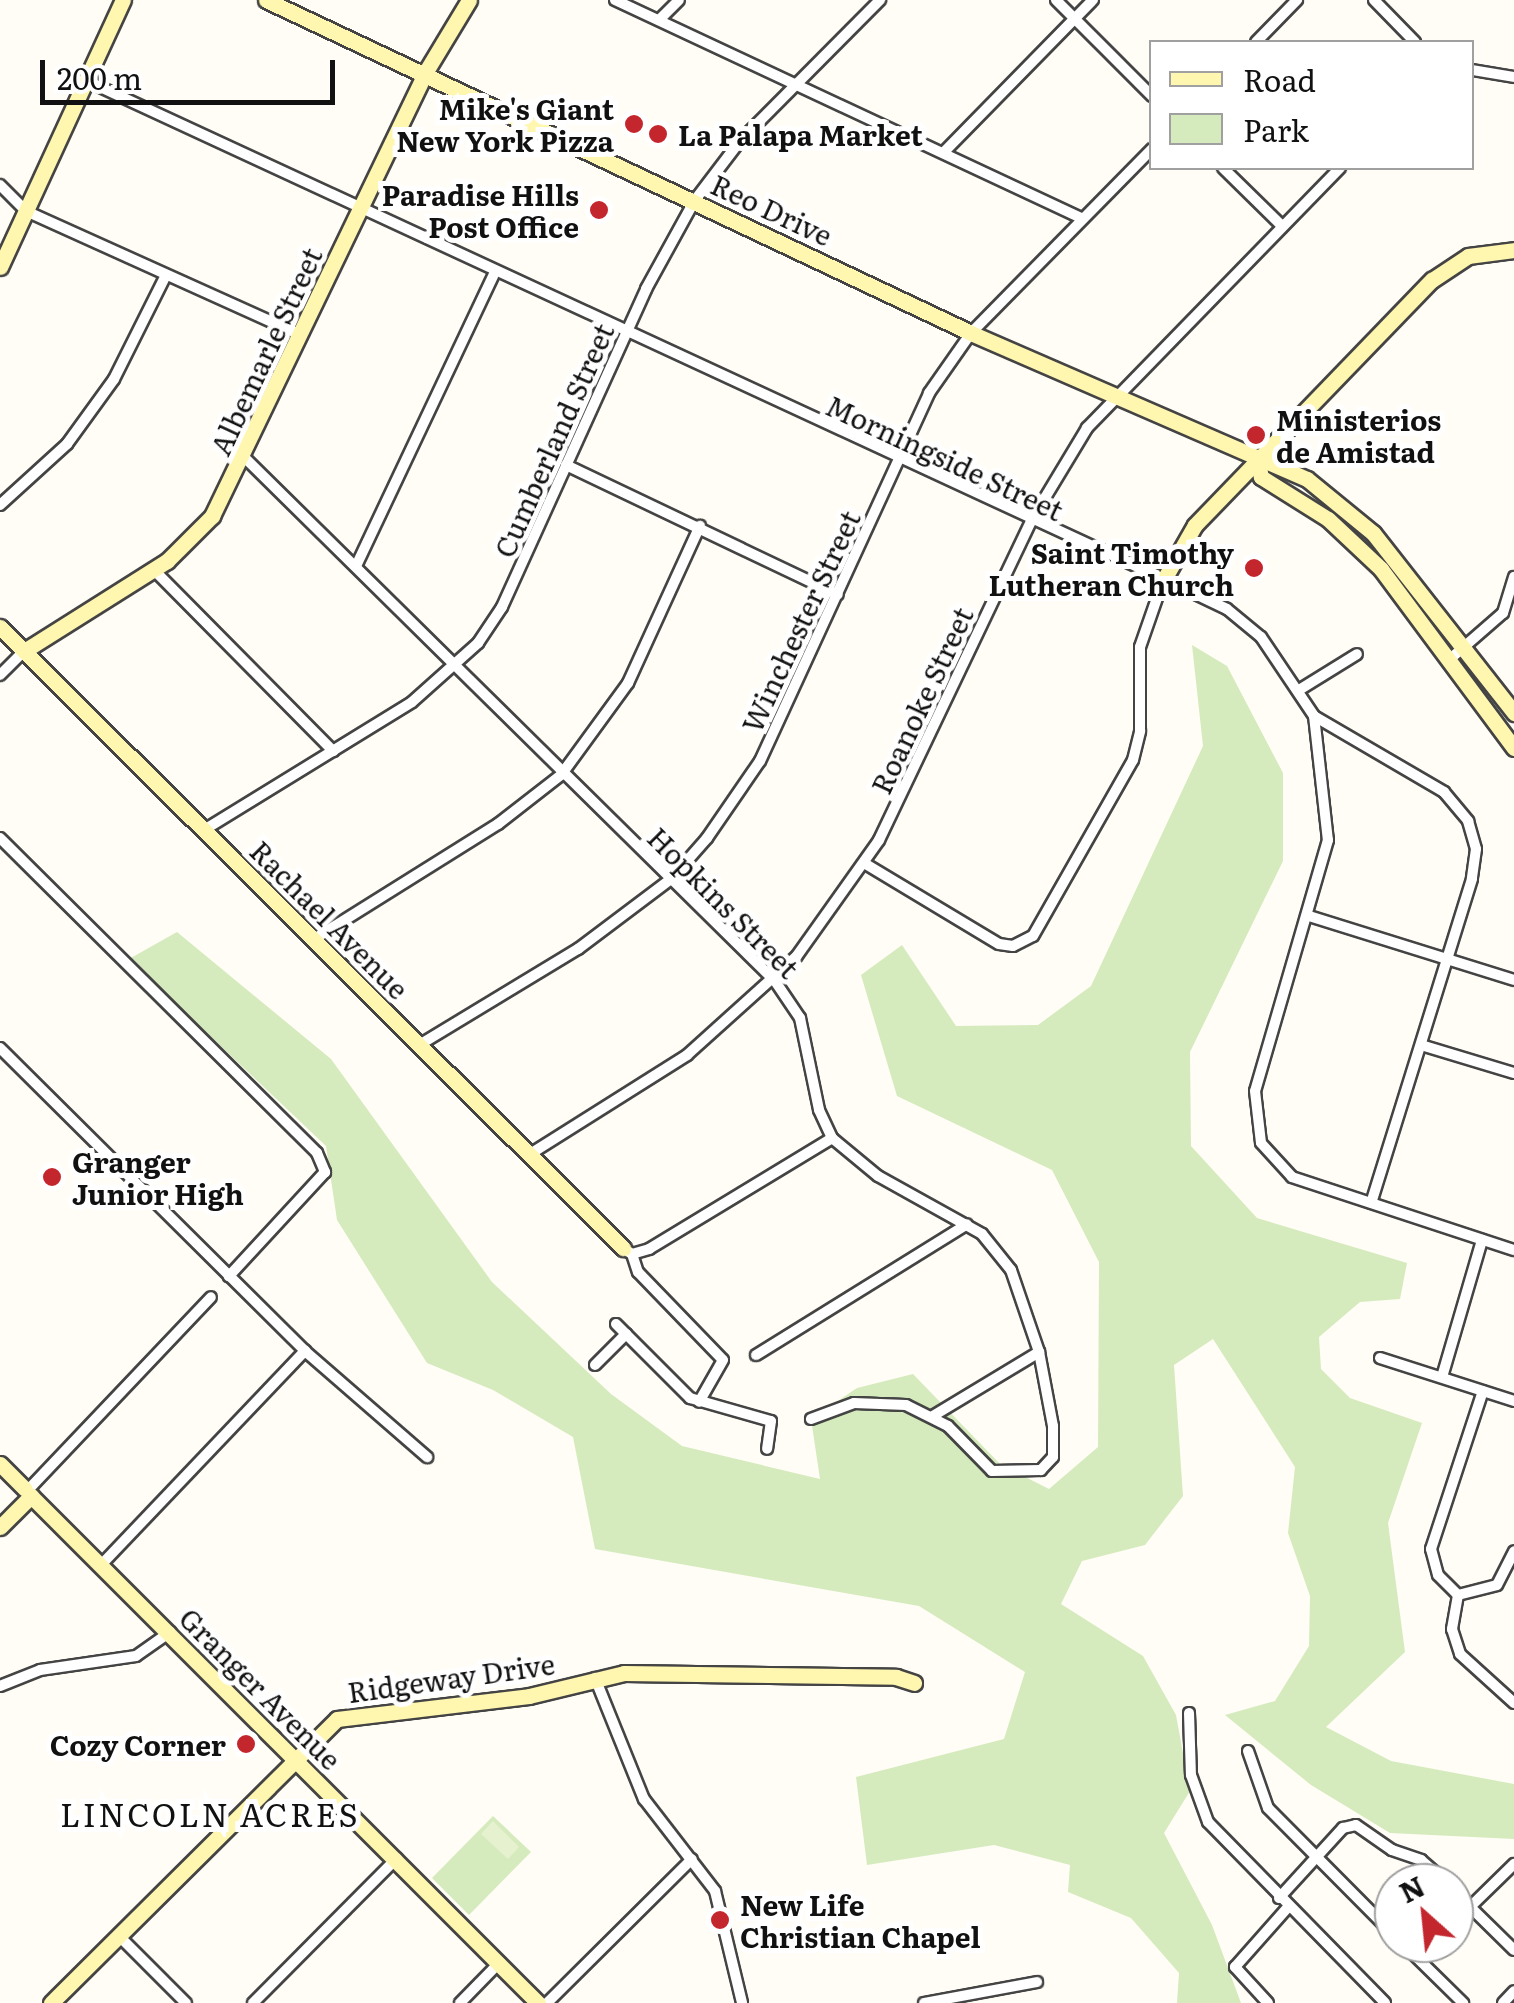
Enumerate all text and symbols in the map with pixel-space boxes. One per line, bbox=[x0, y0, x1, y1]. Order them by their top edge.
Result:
scale bar bbox=[45, 40, 340, 102]
legend bbox=[1149, 40, 1474, 170]
text: 200 m bbox=[57, 55, 142, 99]
text: Road bbox=[1243, 57, 1316, 101]
place label: Mike's Giant New York Pizza bbox=[396, 91, 614, 157]
text: Park bbox=[1243, 107, 1309, 151]
marker: Mike's Giant New York Pizza bbox=[623, 113, 645, 135]
place label: La Palapa Market bbox=[678, 117, 923, 151]
marker: La Palapa Market bbox=[647, 123, 669, 145]
street label: Reo Drive bbox=[706, 166, 838, 252]
place label: Paradise Hills Post Office bbox=[382, 177, 579, 243]
marker: Paradise Hills Post Office bbox=[588, 199, 610, 221]
street label: Albemarle Street bbox=[202, 242, 328, 460]
street label: Cumberland Street bbox=[486, 318, 620, 562]
street label: Morningside Street bbox=[821, 387, 1069, 527]
place label: Ministerios de Amistad bbox=[1276, 402, 1441, 468]
marker: Ministerios de Amistad bbox=[1245, 424, 1267, 446]
street label: Winchester Street bbox=[734, 505, 866, 737]
place label: Saint Timothy Lutheran Church bbox=[988, 535, 1234, 601]
marker: Saint Timothy Lutheran Church bbox=[1243, 557, 1265, 579]
street label: Roanoke Street bbox=[863, 601, 979, 799]
street label: Hopkins Street bbox=[642, 820, 806, 984]
street label: Rachael Avenue bbox=[244, 833, 416, 1005]
place label: Granger Junior High bbox=[72, 1144, 244, 1210]
marker: Granger Junior High bbox=[41, 1166, 63, 1188]
street label: Granger Avenue bbox=[173, 1600, 349, 1776]
street label: Ridgeway Drive bbox=[345, 1646, 557, 1708]
place label: Cozy Corner bbox=[50, 1727, 226, 1761]
marker: Cozy Corner bbox=[235, 1733, 257, 1755]
district label: LINCOLN ACRES bbox=[60, 1794, 360, 1832]
north arrow bbox=[1374, 1863, 1474, 1963]
text: N bbox=[1391, 1864, 1431, 1912]
place label: New Life Christian Chapel bbox=[740, 1887, 981, 1953]
marker: New Life Christian Chapel bbox=[709, 1909, 731, 1931]

